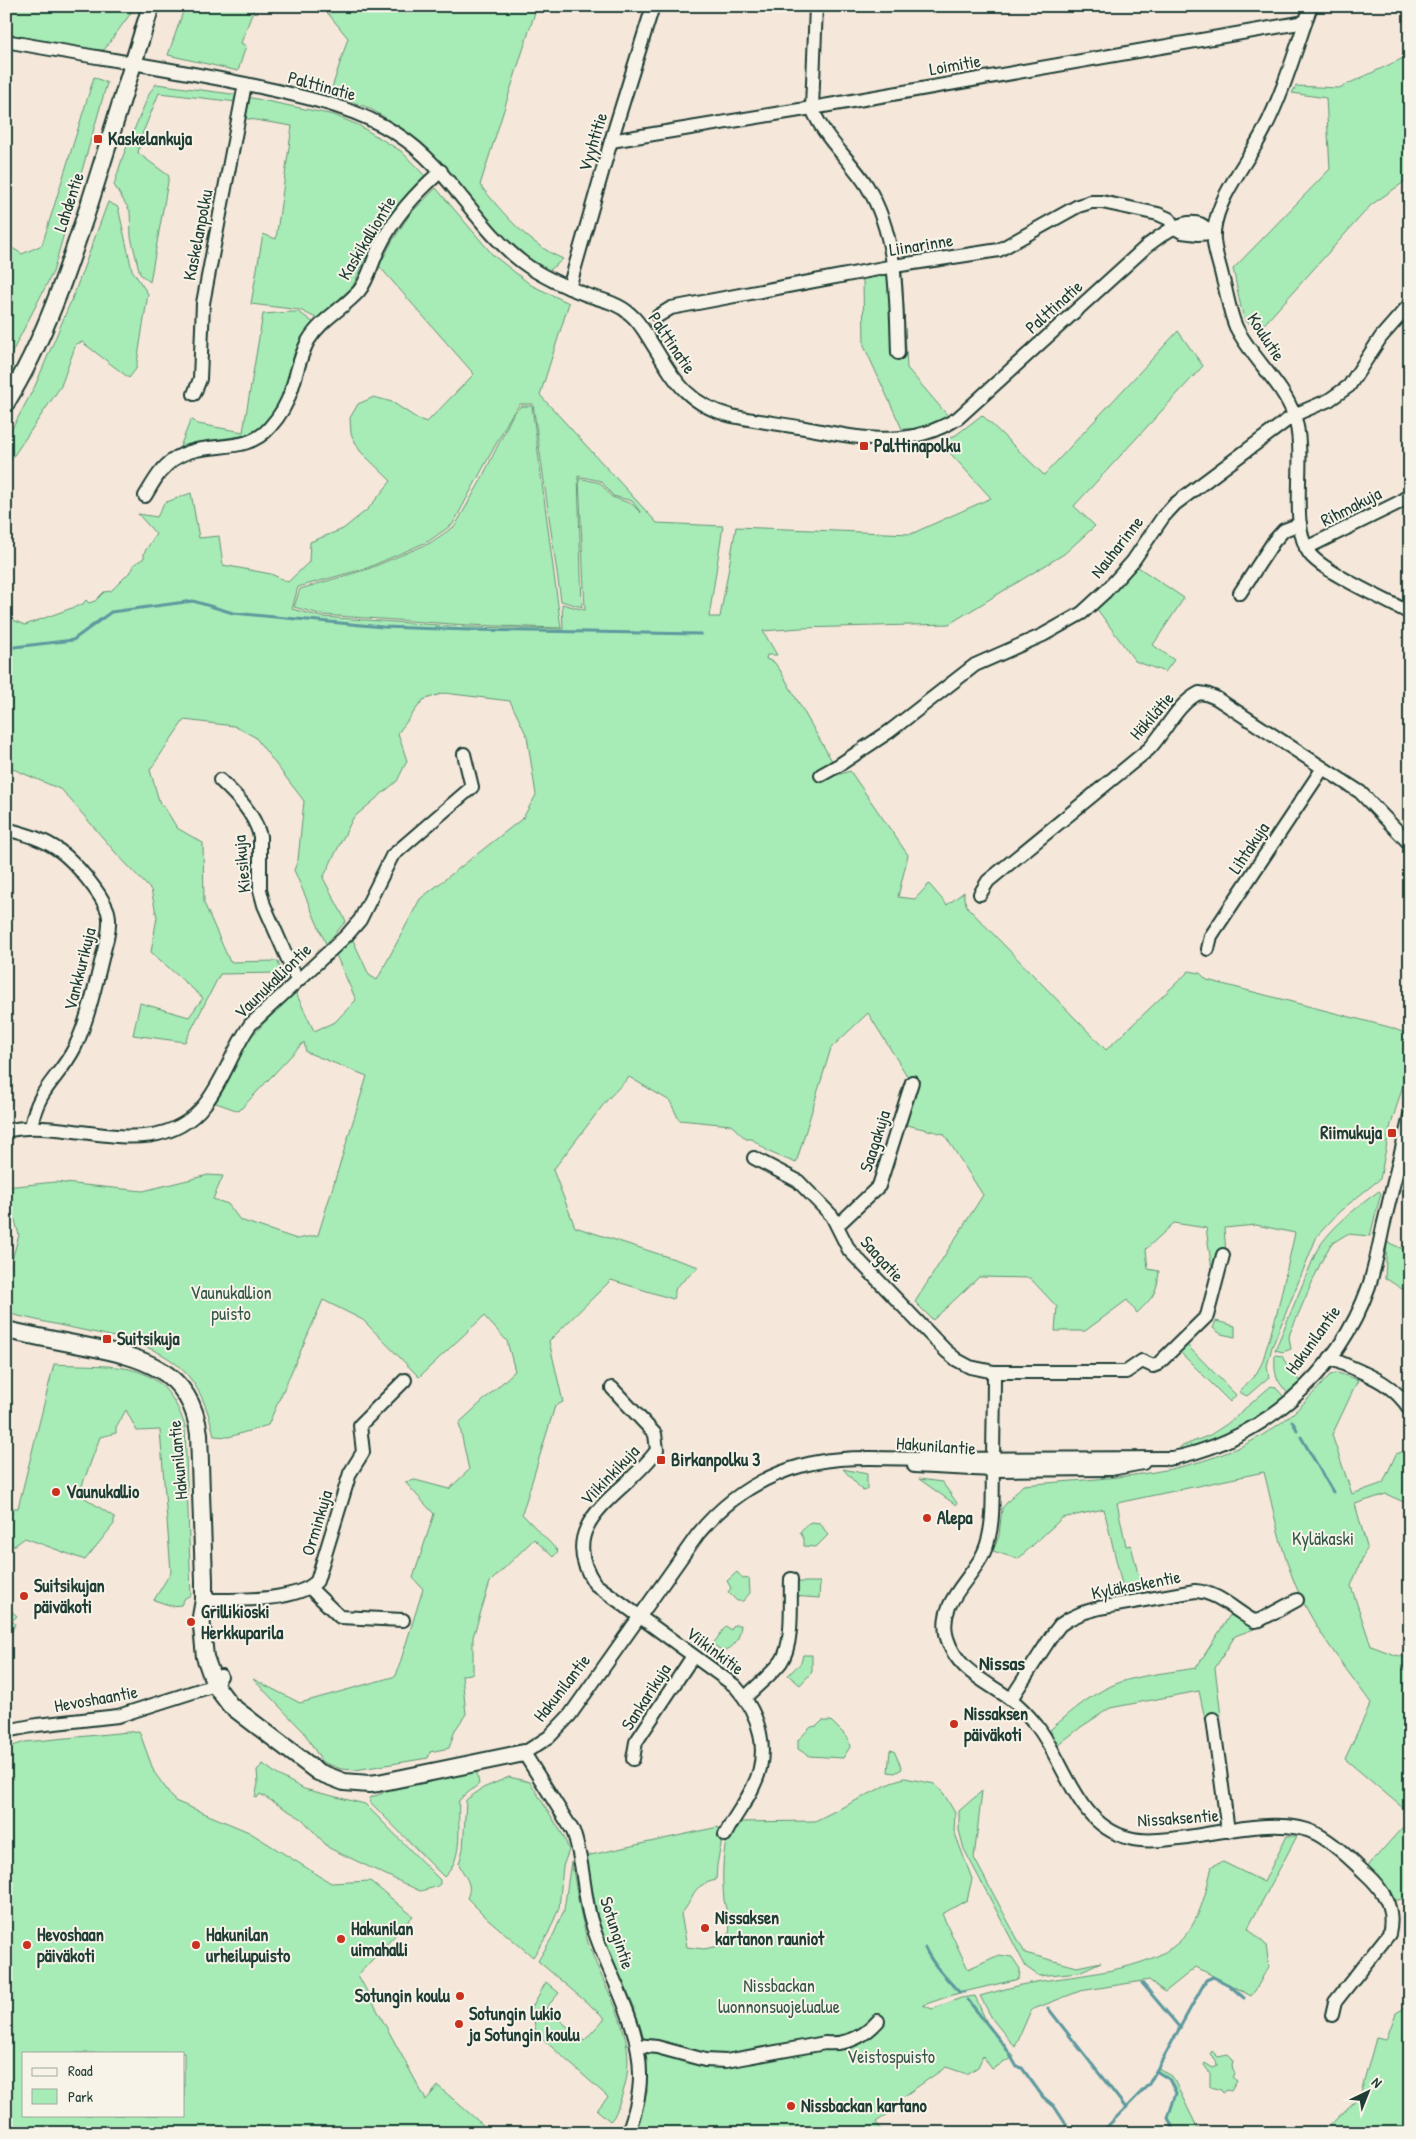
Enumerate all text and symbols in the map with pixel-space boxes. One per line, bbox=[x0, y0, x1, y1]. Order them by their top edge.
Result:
street label: Loimitie bbox=[927, 48, 983, 81]
street label: Palttinatie bbox=[285, 64, 359, 107]
street label: Vyyhtitie bbox=[572, 109, 613, 174]
place label: Kaskelankuja bbox=[108, 126, 193, 151]
marker: Kaskelankuja bbox=[92, 133, 104, 145]
street label: Lahdentie bbox=[47, 169, 90, 235]
street label: Kaskelanpolku bbox=[176, 187, 219, 283]
street label: Kaskikalliontie bbox=[332, 191, 401, 284]
street label: Liinarinne bbox=[887, 227, 955, 262]
street label: Palttinatie bbox=[1019, 274, 1088, 339]
street label: Palttinatie bbox=[643, 307, 702, 379]
street label: Koulutie bbox=[1241, 308, 1291, 366]
place label: Palttinapolku bbox=[874, 433, 961, 459]
marker: Palttinapolku bbox=[858, 440, 870, 452]
street label: Rihmakuja bbox=[1316, 481, 1385, 532]
street label: Nauharinne bbox=[1084, 510, 1149, 583]
street label: Häkilätie bbox=[1124, 686, 1179, 745]
street label: Lihtakuja bbox=[1222, 817, 1275, 879]
street label: Kiesikuja bbox=[227, 834, 256, 894]
street label: Vankkurikuja bbox=[57, 925, 102, 1013]
street label: Vaunukalliontie bbox=[228, 937, 317, 1024]
street label: Saagakuja bbox=[853, 1107, 896, 1175]
place label: Riimukuja bbox=[1320, 1120, 1383, 1145]
marker: Riimukuja bbox=[1386, 1127, 1398, 1139]
street label: Saagatie bbox=[855, 1230, 910, 1287]
park label: Vaunukallion puisto bbox=[190, 1280, 272, 1326]
street label: Hakunilantie bbox=[1279, 1300, 1346, 1379]
place label: Suitsikuja bbox=[117, 1326, 181, 1351]
marker: Suitsikuja bbox=[101, 1333, 113, 1345]
street label: Hakunilantie bbox=[162, 1419, 193, 1501]
street label: Hakunilantie bbox=[895, 1430, 977, 1461]
street label: Viikinkikuja bbox=[575, 1439, 645, 1510]
place label: Birkanpolku 3 bbox=[671, 1447, 760, 1473]
marker: Birkanpolku 3 bbox=[655, 1454, 667, 1466]
place label: Vaunukallio bbox=[66, 1479, 140, 1504]
marker: Vaunukallio bbox=[50, 1486, 62, 1498]
street label: Orminkuja bbox=[295, 1487, 338, 1559]
place label: Alepa bbox=[937, 1505, 973, 1531]
marker: Alepa bbox=[921, 1512, 933, 1524]
park label: Kyläkaski bbox=[1292, 1526, 1354, 1551]
street label: Kyläkaskentie bbox=[1089, 1564, 1183, 1605]
place label: Suitsikujan päiväkoti bbox=[34, 1573, 105, 1620]
marker: Suitsikujan päiväkoti bbox=[18, 1590, 30, 1602]
place label: Grillikioski Herkkuparila bbox=[201, 1599, 284, 1646]
marker: Grillikioski Herkkuparila bbox=[185, 1616, 197, 1628]
street label: Viikinkitie bbox=[681, 1621, 749, 1681]
street label: Hakunilantie bbox=[527, 1649, 596, 1727]
district label: Nissas bbox=[979, 1649, 1025, 1676]
street label: Sankarikuja bbox=[615, 1659, 676, 1735]
street label: Hevoshaantie bbox=[52, 1679, 140, 1718]
place label: Nissaksen päiväkoti bbox=[964, 1701, 1028, 1748]
marker: Nissaksen päiväkoti bbox=[948, 1718, 960, 1730]
street label: Nissaksentie bbox=[1136, 1802, 1220, 1833]
street label: Sotungintie bbox=[594, 1893, 641, 1972]
place label: Nissaksen kartanon rauniot bbox=[715, 1905, 825, 1951]
place label: Hakunilan uimahalli bbox=[351, 1916, 413, 1962]
place label: Hevoshaan päiväkoti bbox=[37, 1922, 104, 1969]
place label: Hakunilan urheilupuisto bbox=[206, 1922, 291, 1969]
marker: Nissaksen kartanon rauniot bbox=[699, 1922, 711, 1934]
marker: Hakunilan uimahalli bbox=[335, 1933, 347, 1945]
marker: Hevoshaan päiväkoti bbox=[21, 1939, 33, 1951]
marker: Hakunilan urheilupuisto bbox=[190, 1939, 202, 1951]
park label: Nissbackan luonnonsuojelualue bbox=[718, 1973, 840, 2019]
place label: Sotungin koulu bbox=[355, 1983, 451, 2009]
marker: Sotungin koulu bbox=[454, 1990, 466, 2002]
place label: Sotungin lukio ja Sotungin koulu bbox=[466, 2001, 580, 2048]
marker: Sotungin lukio ja Sotungin koulu bbox=[453, 2018, 465, 2030]
park label: Veistospuisto bbox=[847, 2044, 935, 2069]
legend bbox=[22, 2052, 185, 2116]
text: Road bbox=[68, 2060, 93, 2081]
north arrow bbox=[1344, 2066, 1394, 2116]
text: N bbox=[1368, 2073, 1387, 2092]
text: Park bbox=[68, 2086, 93, 2107]
place label: Nissbackan kartano bbox=[801, 2093, 928, 2118]
marker: Nissbackan kartano bbox=[785, 2100, 797, 2112]

